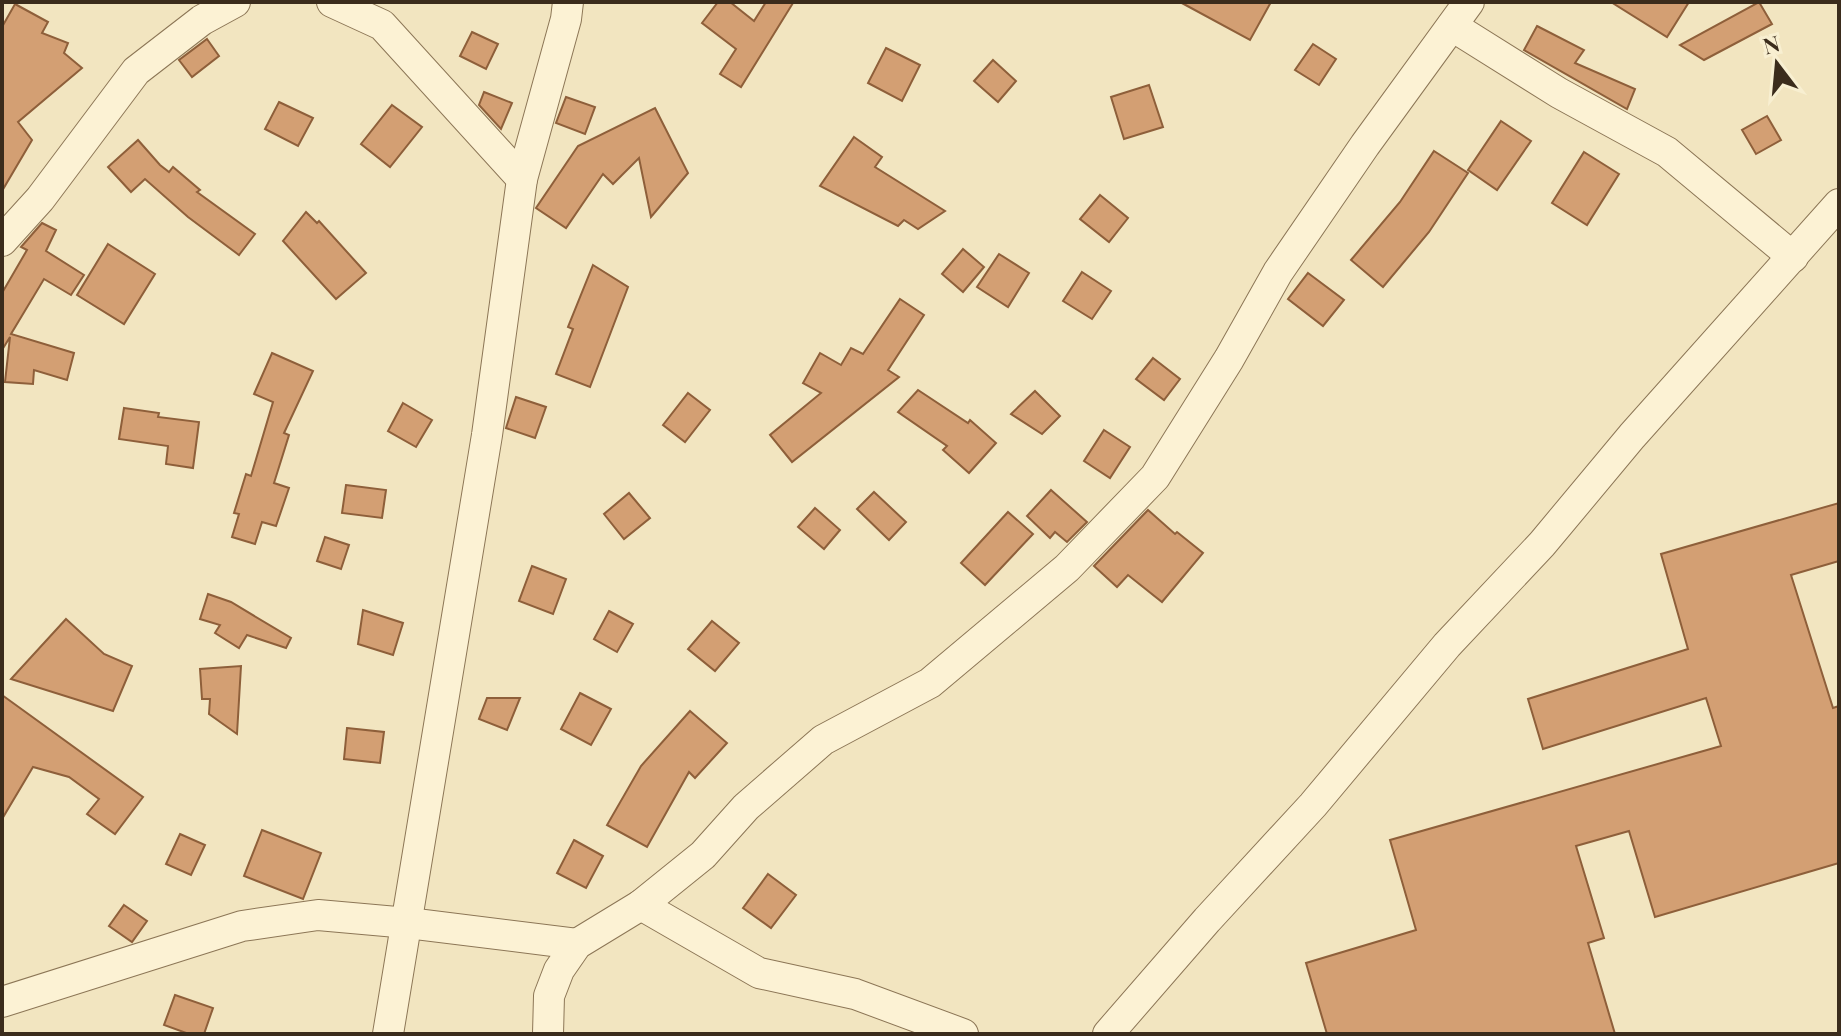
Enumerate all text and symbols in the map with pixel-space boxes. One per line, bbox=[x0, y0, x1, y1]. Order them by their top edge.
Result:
north arrow bbox=[1737, 24, 1817, 104]
text: N bbox=[1759, 27, 1783, 60]

